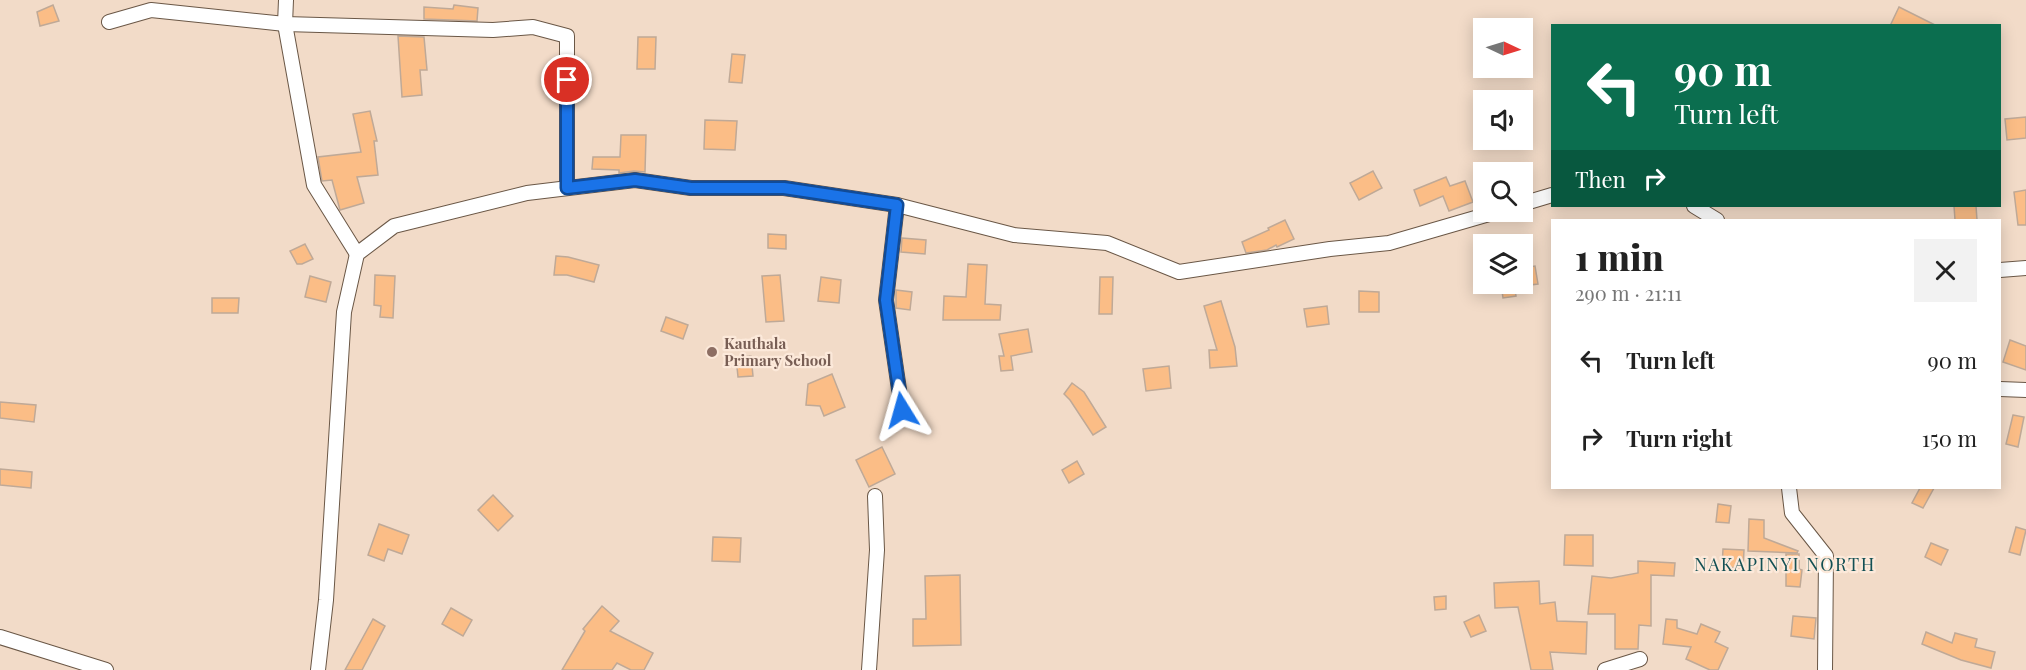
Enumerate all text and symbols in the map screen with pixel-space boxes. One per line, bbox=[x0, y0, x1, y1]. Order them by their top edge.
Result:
north arrow bbox=[1473, 18, 1533, 78]
map controls bbox=[1473, 18, 1533, 294]
text: 90 m bbox=[1674, 41, 1772, 97]
icon: left bbox=[1575, 48, 1653, 126]
pin bbox=[541, 54, 592, 105]
icon: arrive bbox=[550, 63, 583, 96]
button: sound bbox=[1473, 90, 1533, 150]
text: Turn left bbox=[1674, 95, 1778, 131]
button: search bbox=[1473, 162, 1533, 222]
icon: right bbox=[1638, 162, 1671, 195]
text: Then bbox=[1575, 164, 1626, 194]
text: 1 min bbox=[1575, 232, 1664, 280]
button: layers bbox=[1473, 234, 1533, 294]
button: close bbox=[1914, 239, 1977, 302]
text: 290 m · 21:11 bbox=[1575, 279, 1682, 306]
place label: Kauthala Primary School bbox=[724, 333, 832, 370]
icon: left bbox=[1575, 344, 1608, 377]
marker: Kauthala Primary School bbox=[705, 345, 719, 359]
text: Turn left bbox=[1626, 345, 1715, 375]
text: 90 m bbox=[1928, 345, 1977, 375]
position arrow bbox=[870, 378, 934, 442]
icon: right bbox=[1575, 422, 1608, 455]
text: Turn right bbox=[1626, 423, 1732, 453]
text: 150 m bbox=[1922, 423, 1977, 453]
district label: NAKAPINYI NORTH bbox=[1694, 552, 1876, 576]

